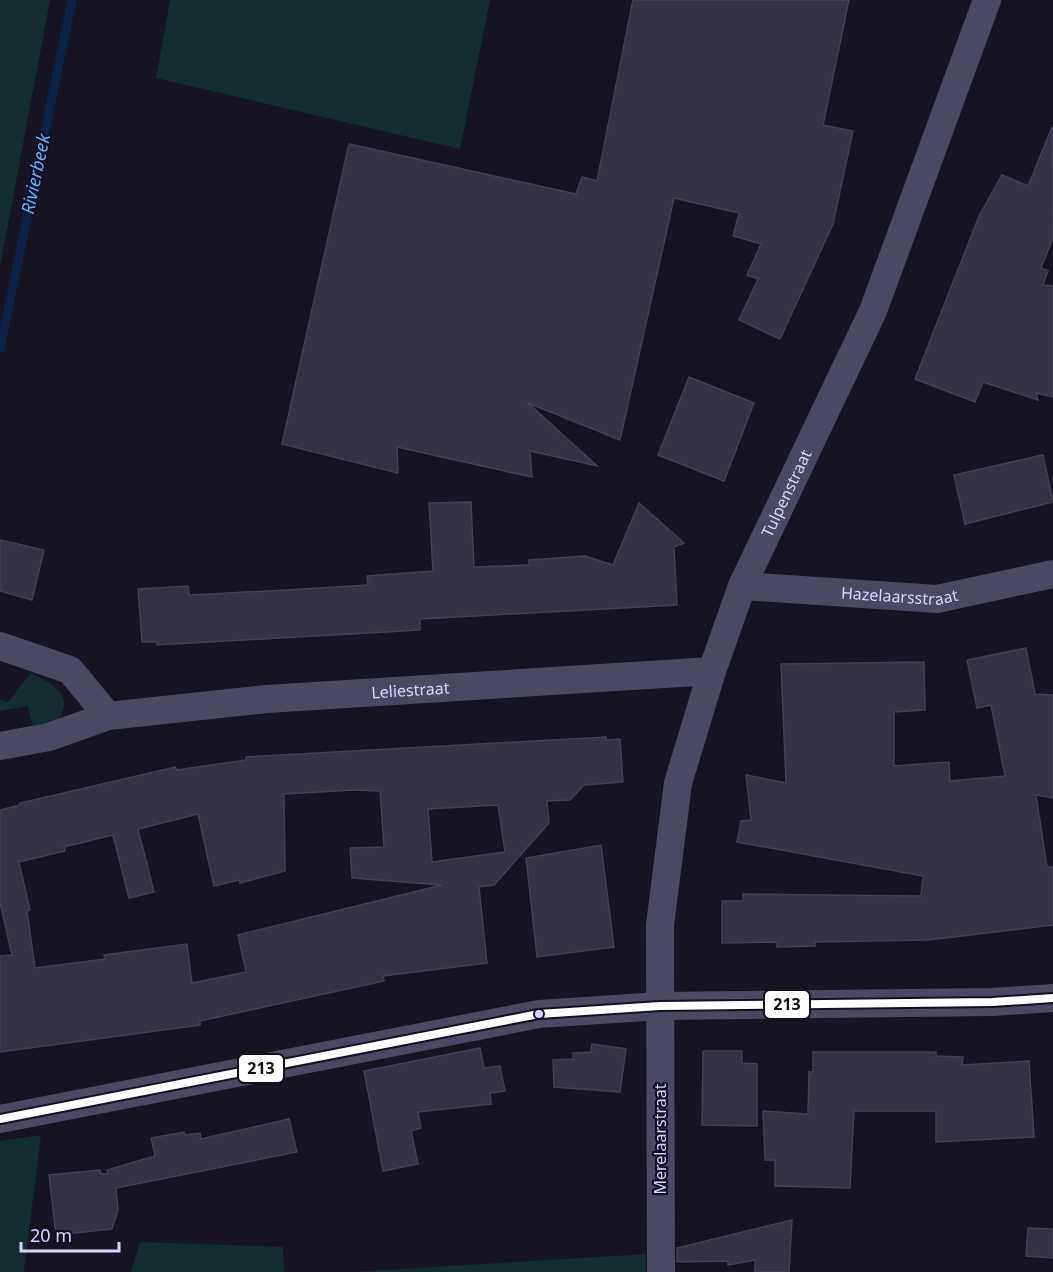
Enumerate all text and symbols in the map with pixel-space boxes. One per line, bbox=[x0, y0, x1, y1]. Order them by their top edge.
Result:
water label: Rivierbeek bbox=[15, 130, 55, 216]
street label: Tulpenstraat bbox=[756, 446, 816, 541]
street label: Hazelaarsstraat bbox=[840, 582, 960, 610]
street label: Leliestraat bbox=[371, 677, 450, 703]
line badge: 213 bbox=[764, 990, 810, 1019]
text: 213 bbox=[773, 993, 801, 1015]
unlabelled marker bbox=[533, 1008, 545, 1020]
line badge: 213 bbox=[238, 1054, 284, 1083]
text: 213 bbox=[247, 1057, 275, 1079]
street label: Merelaarstraat bbox=[649, 1083, 671, 1195]
scale bar bbox=[21, 1215, 118, 1253]
text: 20 m bbox=[30, 1223, 72, 1247]

